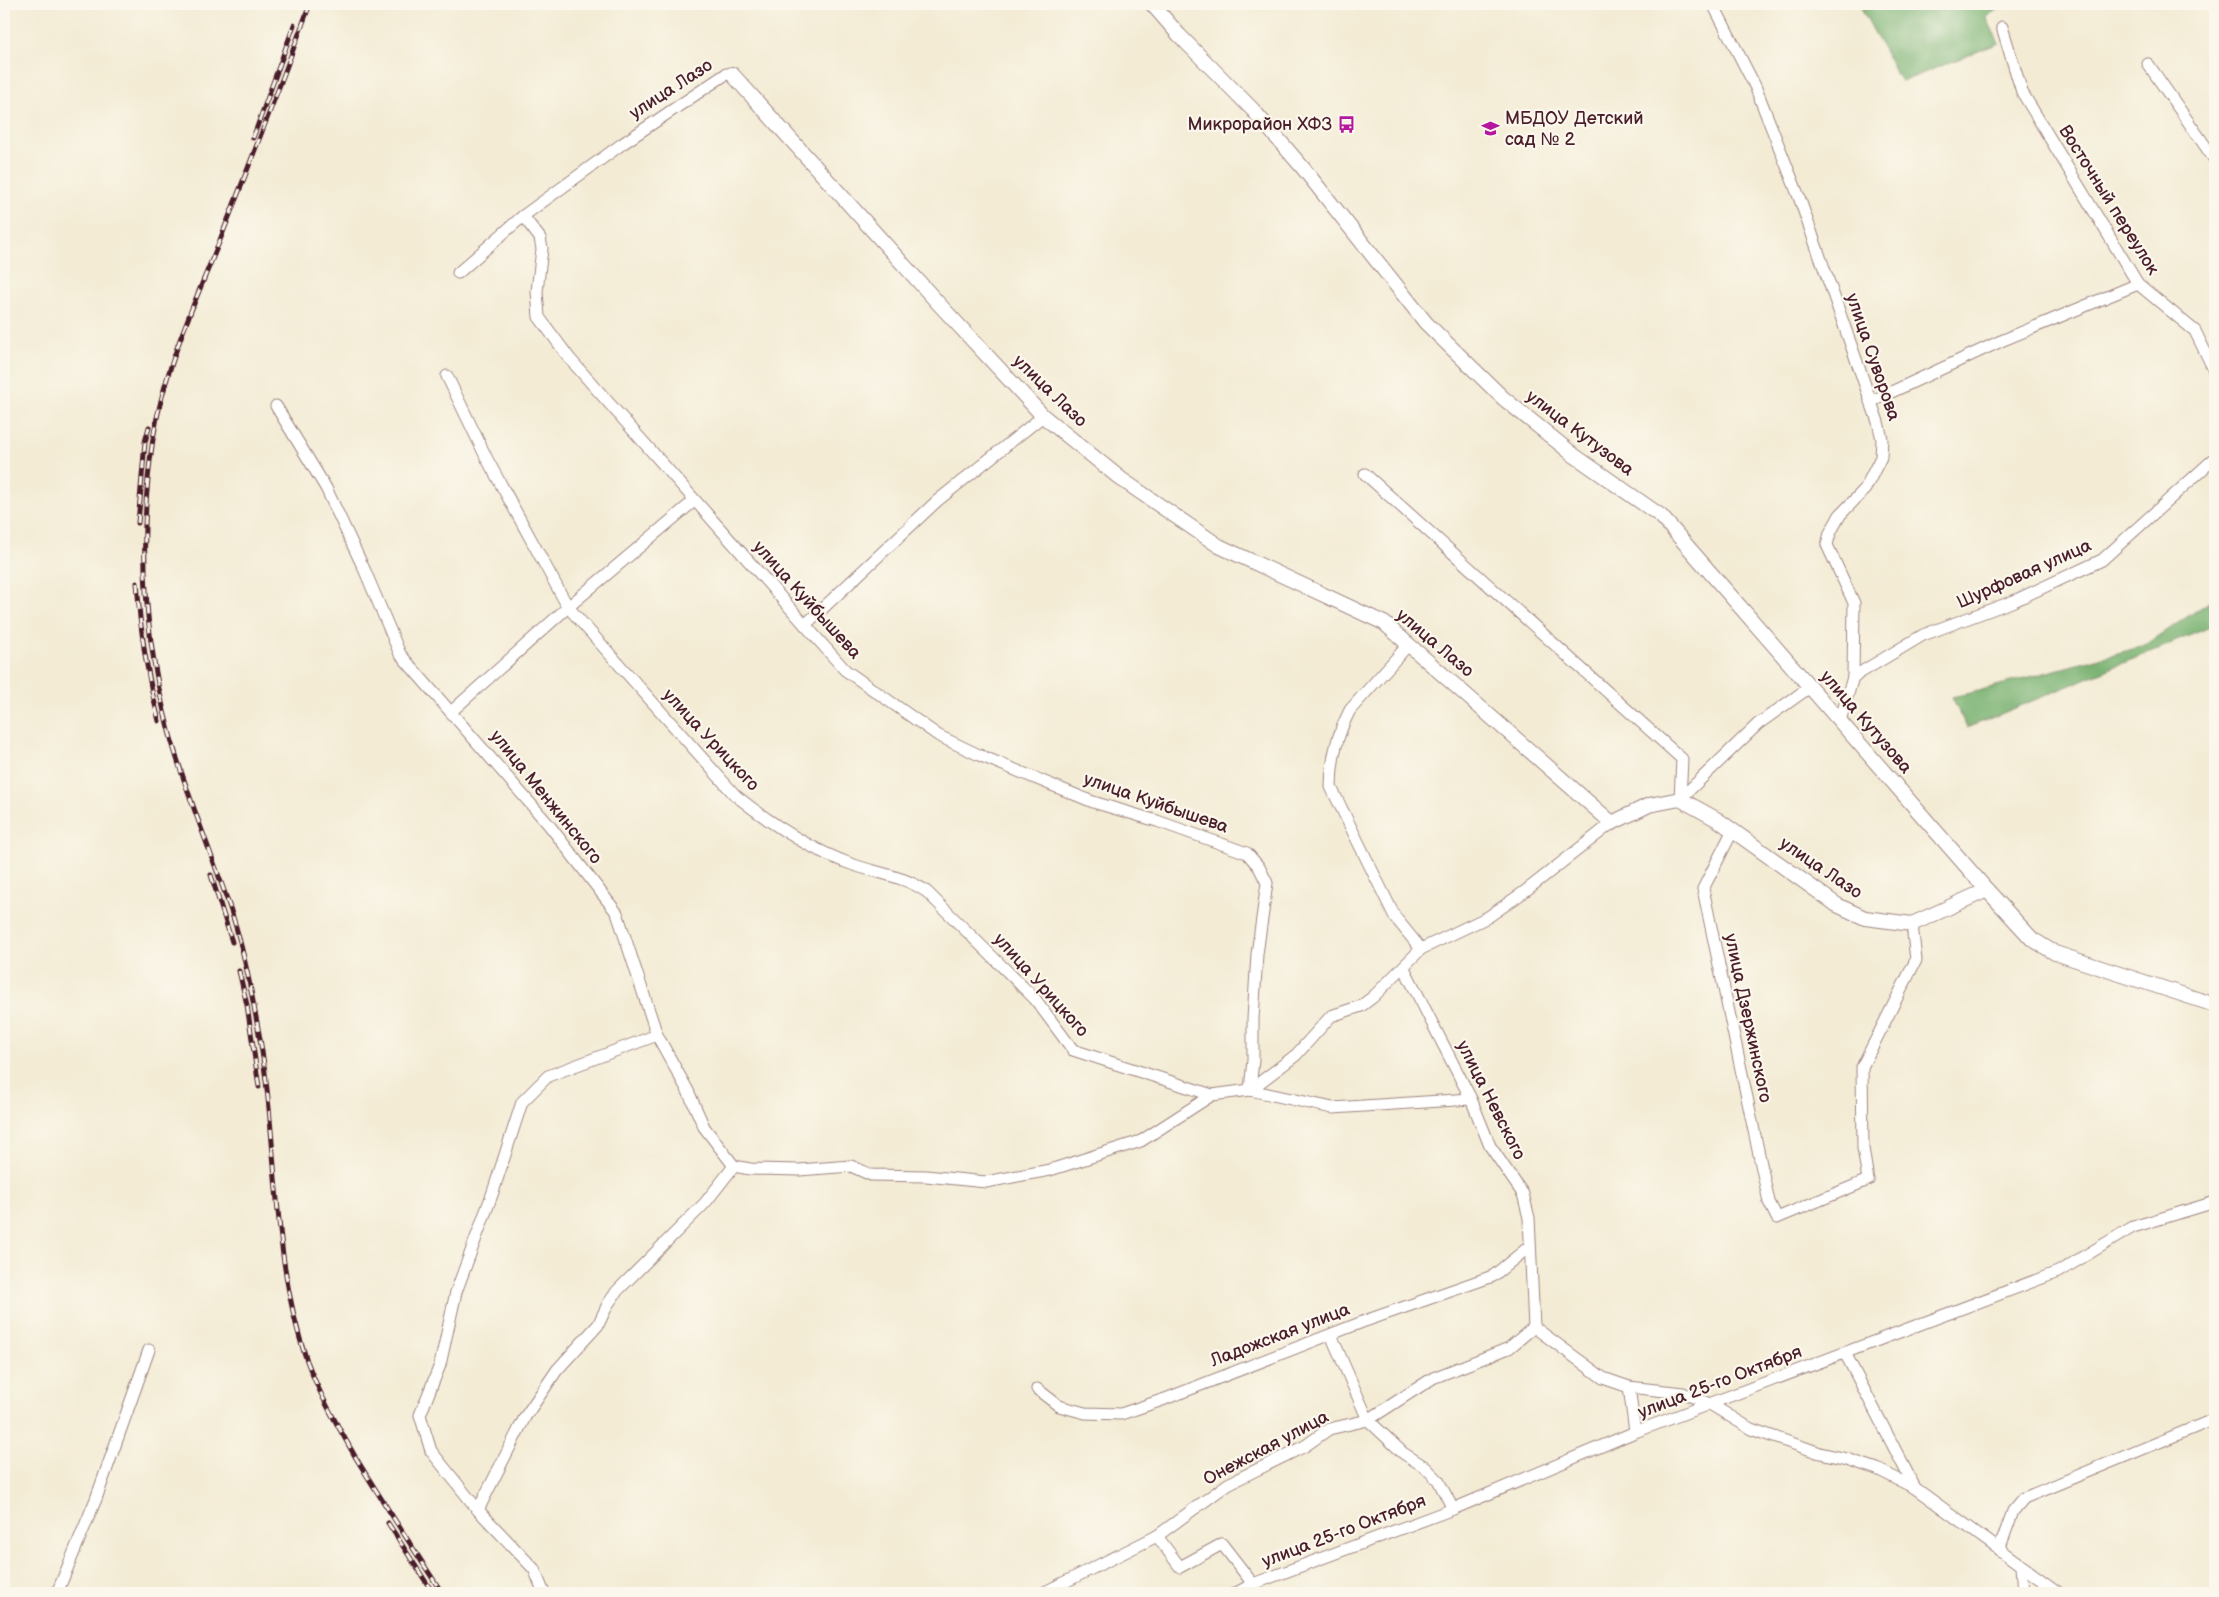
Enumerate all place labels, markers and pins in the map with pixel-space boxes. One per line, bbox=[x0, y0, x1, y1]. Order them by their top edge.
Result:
place label: МБДОУ Детский сад № 2 bbox=[1505, 108, 1643, 150]
place label: Микрорайон ХФЗ bbox=[1187, 114, 1332, 135]
bus stop icon: Микрорайон ХФЗ bbox=[1336, 114, 1356, 134]
school or university icon: МБДОУ Детский сад № 2 bbox=[1481, 118, 1501, 138]

